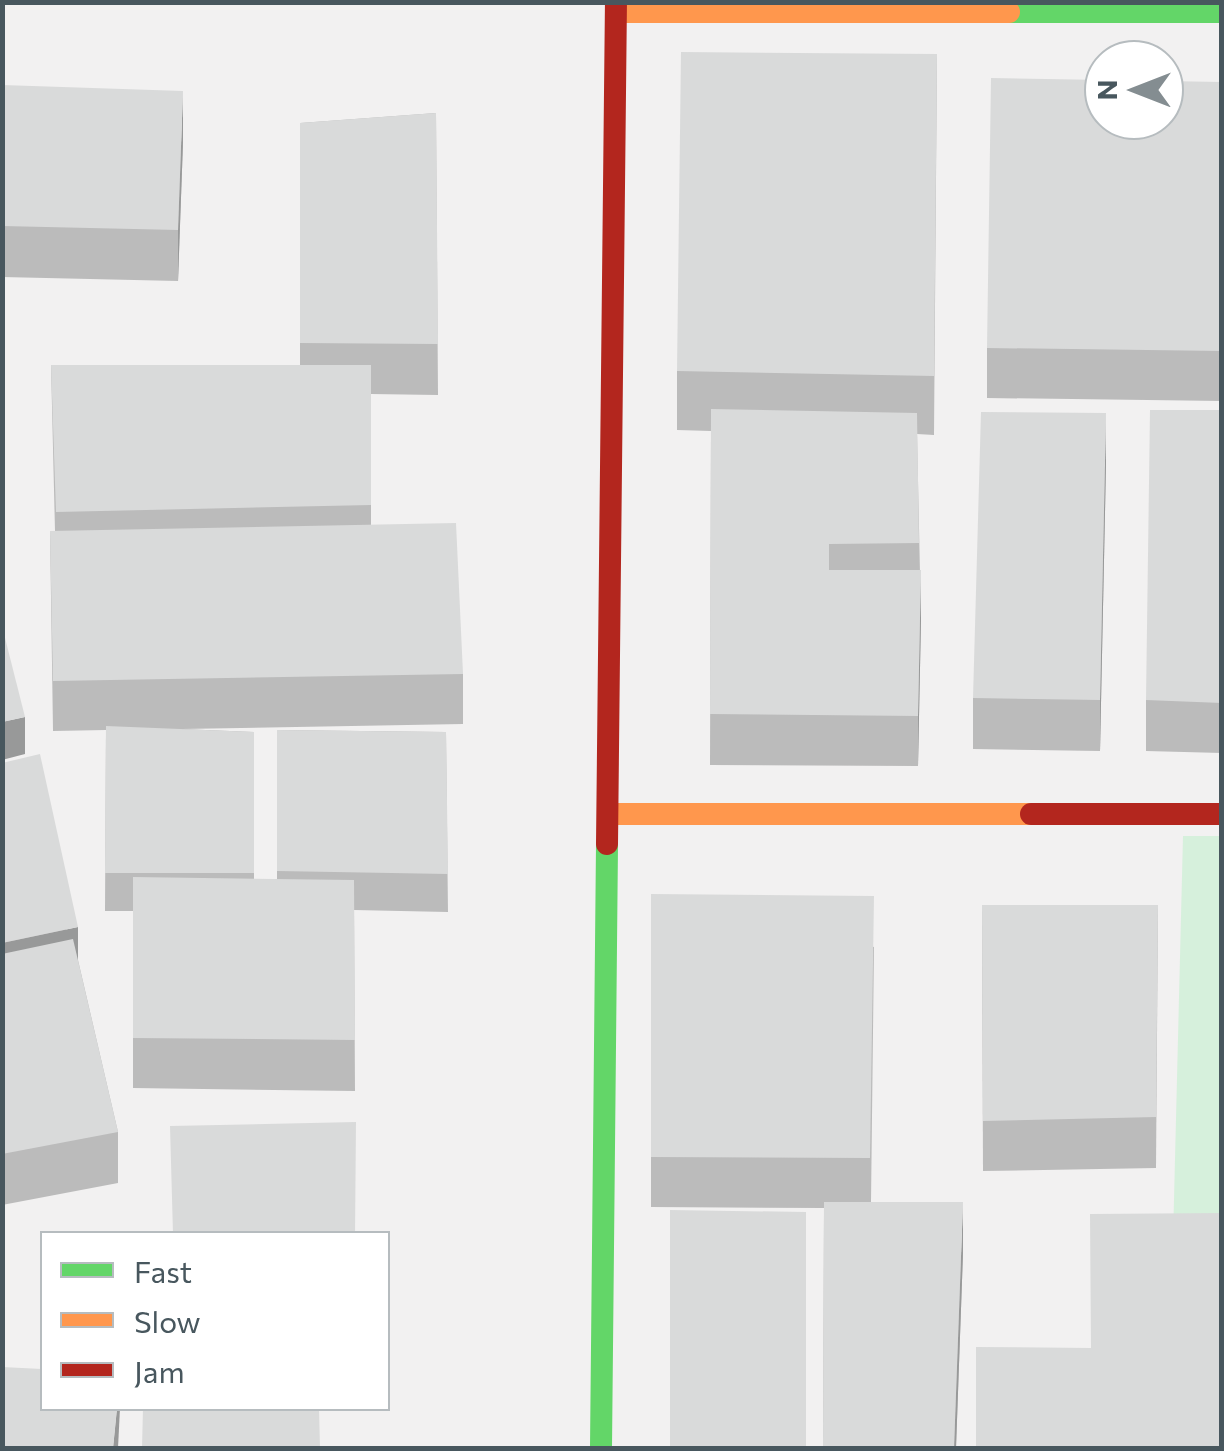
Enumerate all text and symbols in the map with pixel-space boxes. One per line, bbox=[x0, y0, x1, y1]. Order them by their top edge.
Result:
north arrow bbox=[1084, 40, 1184, 140]
text: N bbox=[1089, 80, 1123, 101]
legend bbox=[40, 1231, 390, 1411]
text: Fast bbox=[134, 1252, 192, 1289]
text: Slow bbox=[134, 1302, 201, 1339]
text: Jam bbox=[134, 1352, 185, 1389]

